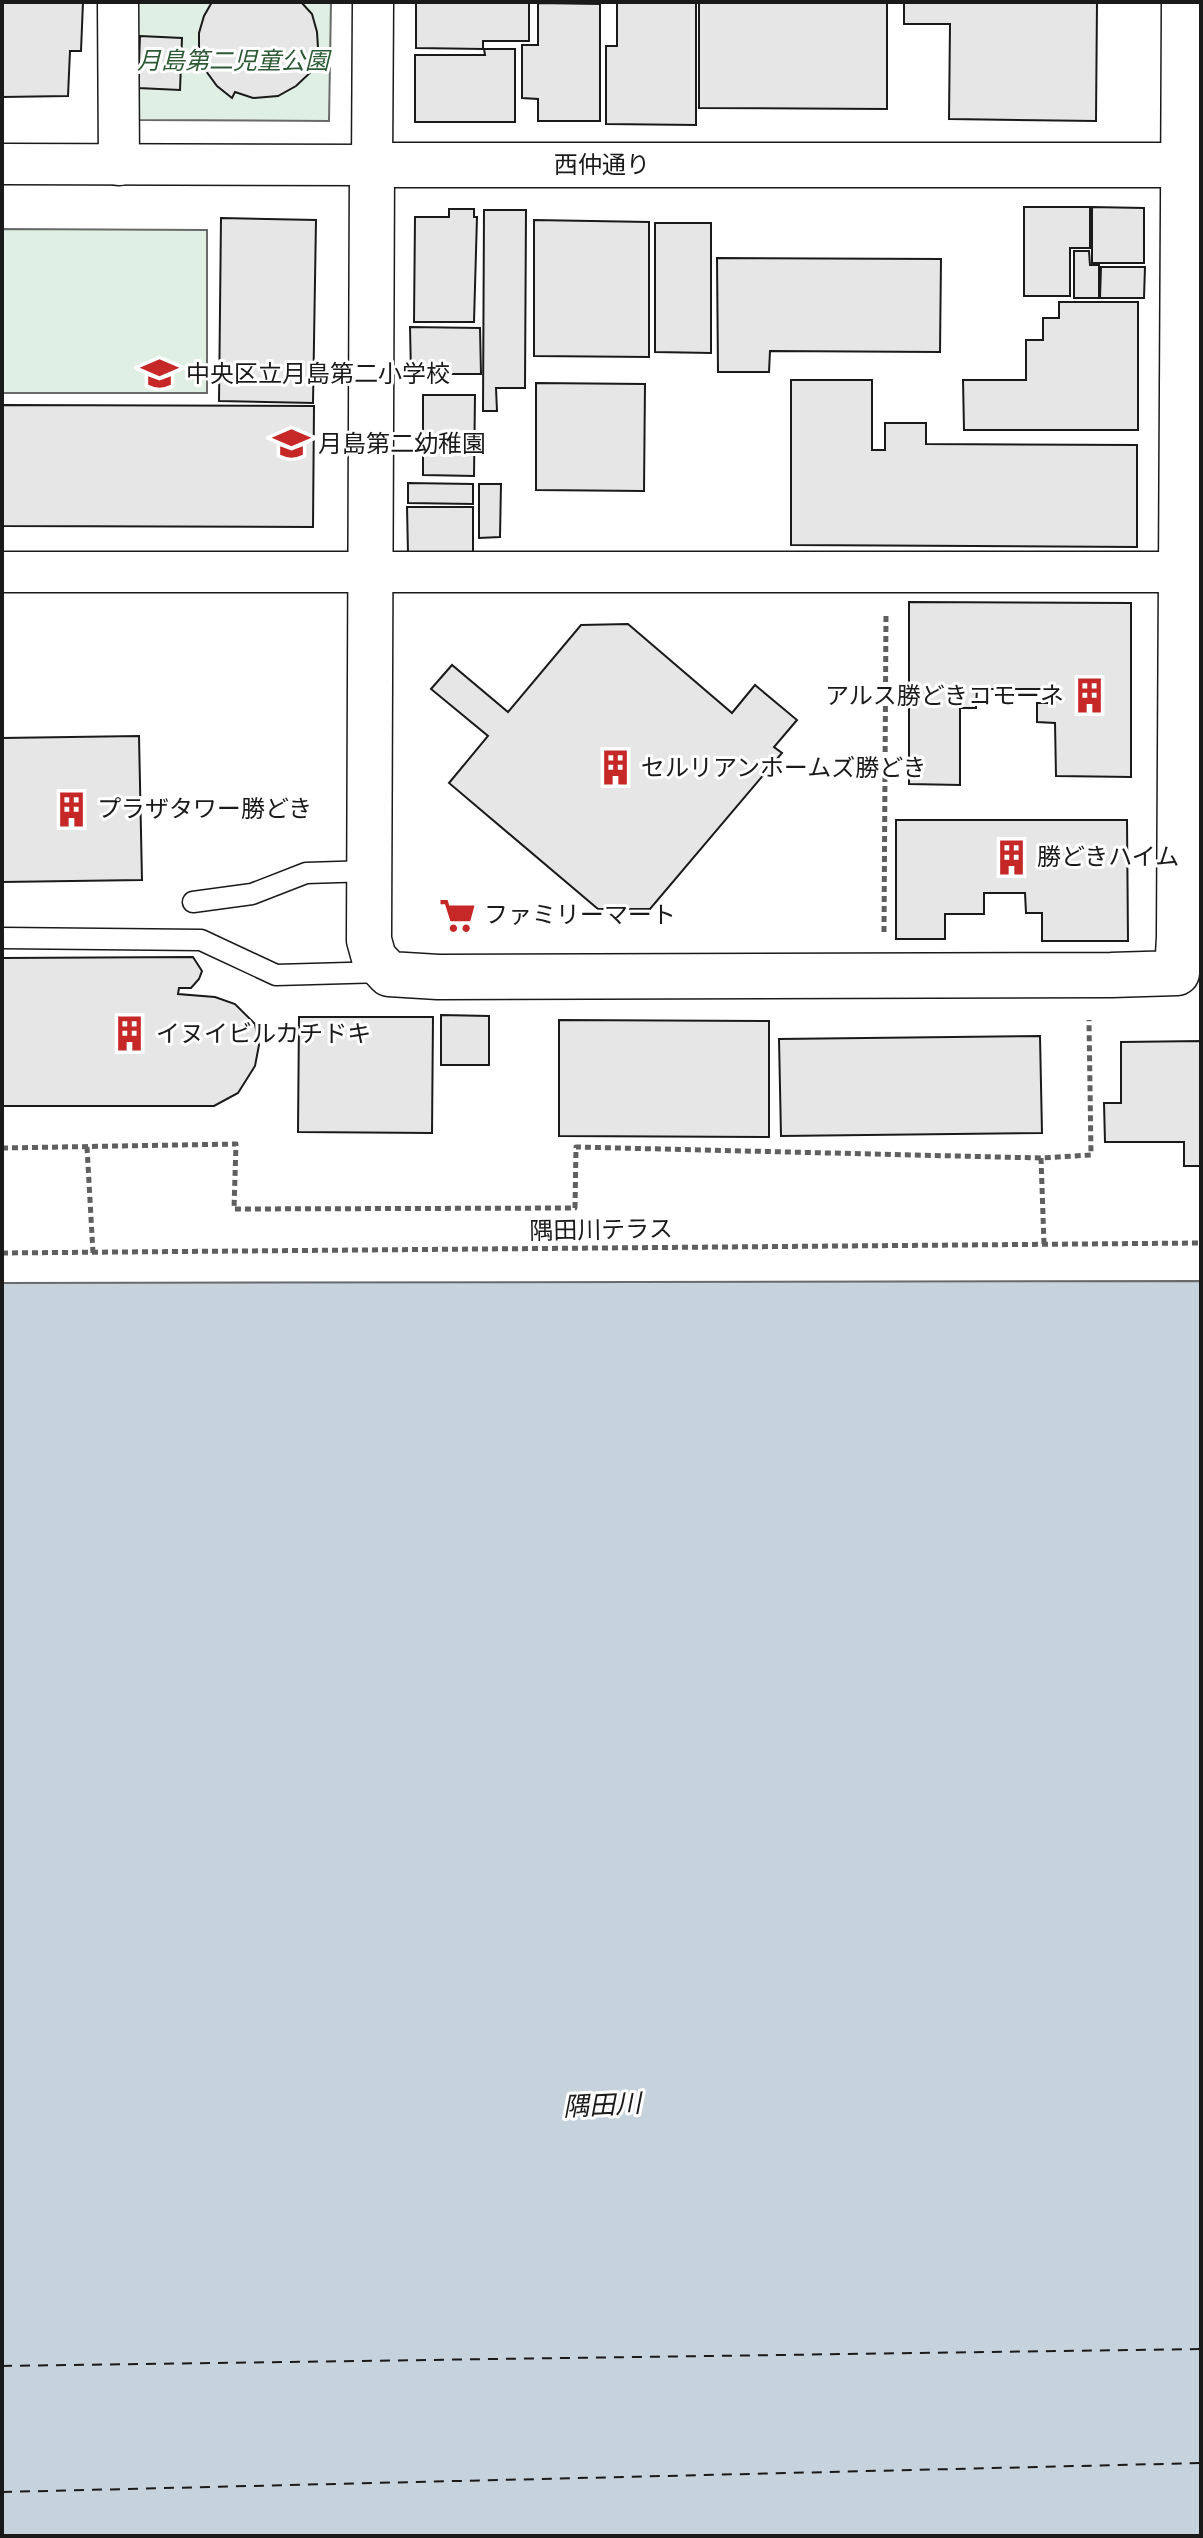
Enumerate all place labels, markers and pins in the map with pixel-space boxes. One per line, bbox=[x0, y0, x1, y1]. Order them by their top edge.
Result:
school or university icon: 中央区立月島第二小学校 bbox=[141, 355, 179, 393]
place label: 中央区立月島第二小学校 bbox=[186, 361, 450, 387]
school or university icon: 月島第二幼稚園 bbox=[273, 425, 311, 463]
place label: 月島第二幼稚園 bbox=[318, 431, 486, 457]
building icon: アルス勝どきコモーネ bbox=[1071, 677, 1109, 715]
place label: アルス勝どきコモーネ bbox=[825, 683, 1064, 709]
building icon: セルリアンホームズ勝どき bbox=[596, 749, 634, 787]
place label: セルリアンホームズ勝どき bbox=[641, 755, 927, 781]
building icon: プラザタワー勝どき bbox=[52, 790, 90, 828]
place label: プラザタワー勝どき bbox=[97, 796, 312, 822]
building icon: 勝どきハイム bbox=[992, 838, 1030, 876]
place label: 勝どきハイム bbox=[1037, 844, 1179, 870]
supermarket icon: ファミリーマート bbox=[439, 896, 477, 934]
place label: ファミリーマート bbox=[484, 902, 676, 928]
building icon: イヌイビルカチドキ bbox=[111, 1015, 149, 1053]
place label: イヌイビルカチドキ bbox=[156, 1021, 371, 1047]

